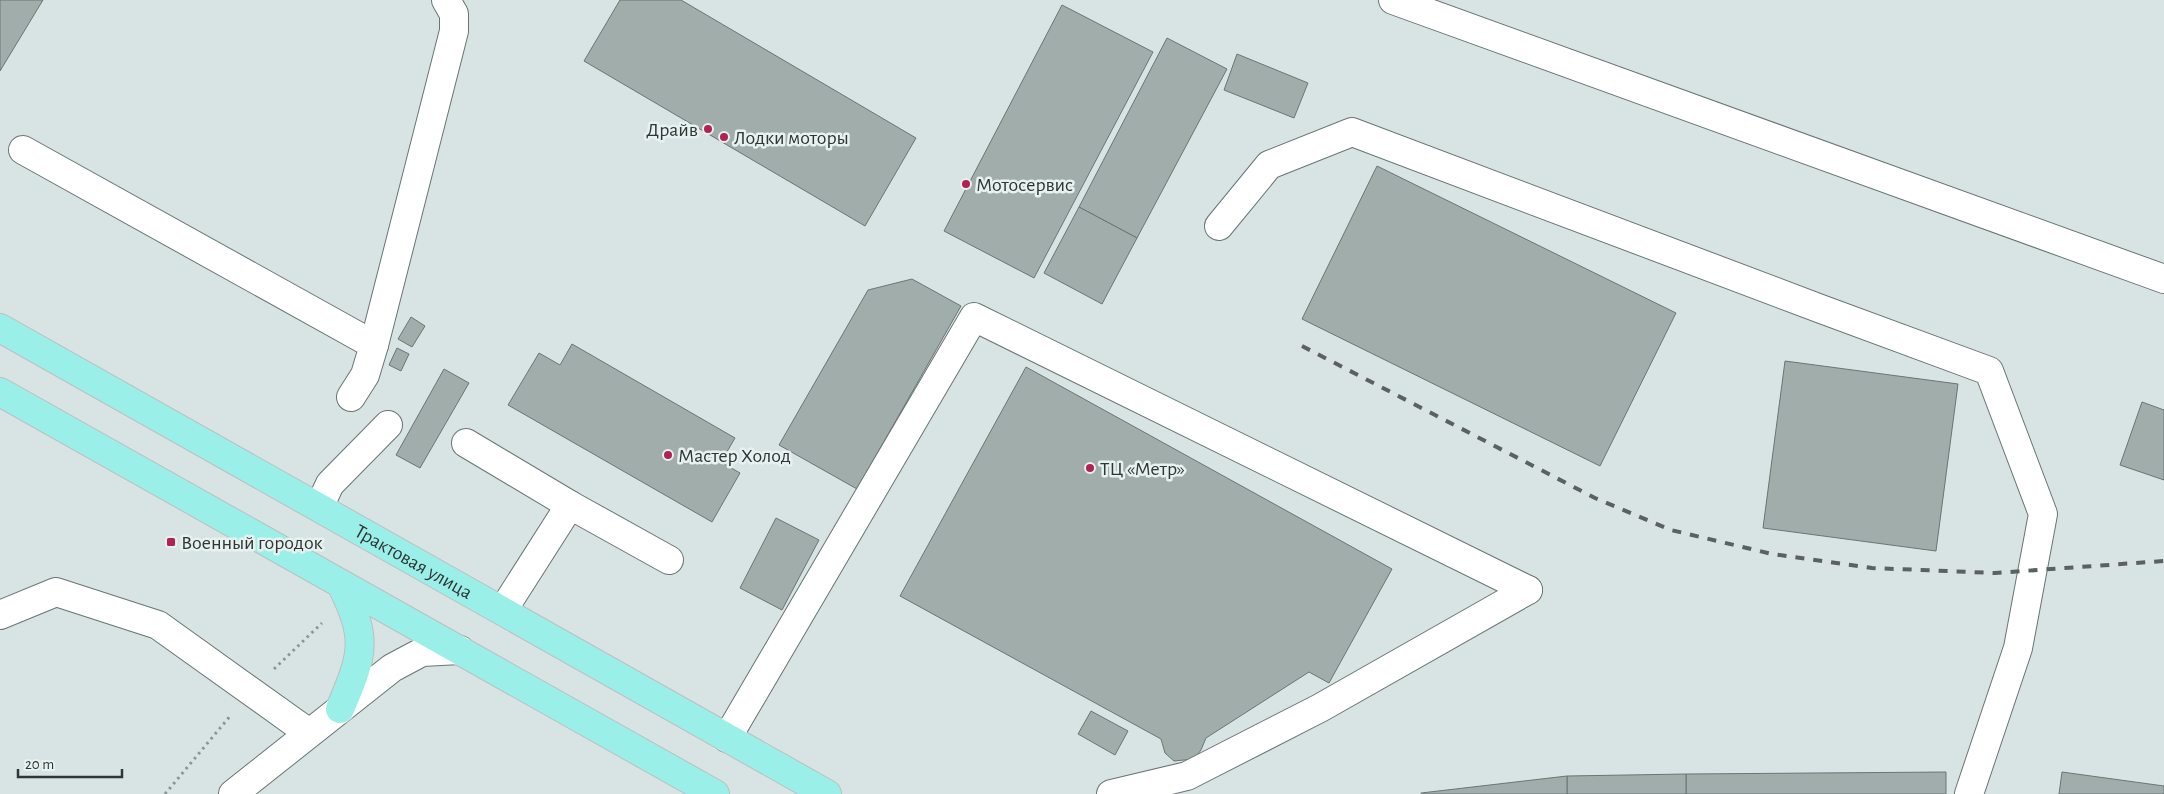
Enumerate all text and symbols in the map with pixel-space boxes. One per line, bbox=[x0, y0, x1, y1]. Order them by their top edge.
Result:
place label: Драйв bbox=[646, 120, 698, 140]
marker: Драйв bbox=[702, 123, 714, 135]
place label: Лодки моторы bbox=[734, 128, 849, 148]
marker: Лодки моторы bbox=[718, 131, 730, 143]
place label: Мотосервис bbox=[976, 175, 1073, 195]
marker: Мотосервис bbox=[960, 178, 972, 190]
place label: Мастер Холод bbox=[678, 446, 791, 466]
marker: Мастер Холод bbox=[662, 449, 674, 461]
place label: ТЦ «Метр» bbox=[1100, 459, 1185, 479]
marker: ТЦ «Метр» bbox=[1084, 462, 1096, 474]
street label: Трактовая улица bbox=[351, 521, 475, 603]
place label: Военный городок bbox=[181, 533, 323, 553]
marker: Военный городок bbox=[165, 536, 177, 548]
scale bar bbox=[18, 746, 121, 778]
text: 20 m bbox=[25, 757, 54, 772]

